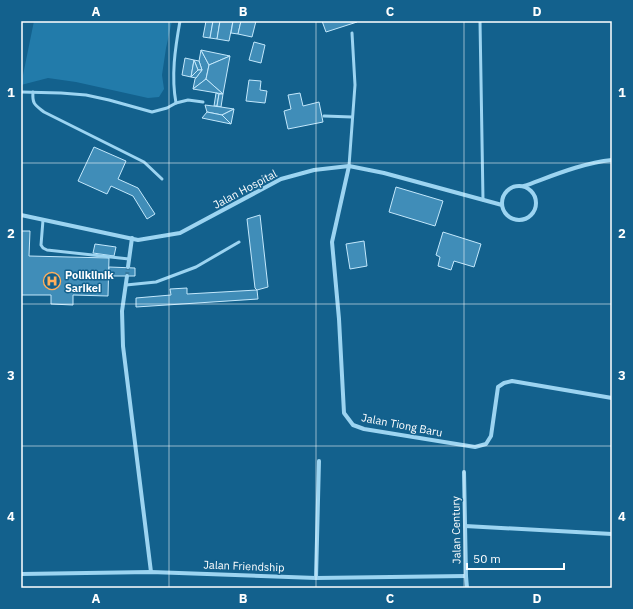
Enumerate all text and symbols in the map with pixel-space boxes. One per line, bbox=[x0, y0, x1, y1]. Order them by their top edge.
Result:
text: A bbox=[92, 3, 101, 20]
text: B bbox=[239, 3, 248, 20]
text: C bbox=[386, 3, 395, 20]
text: D bbox=[532, 3, 542, 20]
text: 1 bbox=[7, 84, 15, 101]
text: 1 bbox=[618, 84, 626, 101]
street label: Jalan Hospital bbox=[211, 166, 279, 212]
text: 2 bbox=[7, 225, 15, 242]
text: 2 bbox=[618, 225, 626, 242]
place label: Poliklinik Sarikei bbox=[65, 268, 114, 295]
hospital icon: Poliklinik Sarikei bbox=[42, 271, 62, 291]
text: 3 bbox=[7, 367, 15, 384]
text: 3 bbox=[618, 367, 626, 384]
street label: Jalan Tiong Baru bbox=[360, 410, 444, 440]
street label: Jalan Century bbox=[448, 495, 464, 564]
text: 4 bbox=[7, 508, 15, 525]
text: 4 bbox=[618, 508, 626, 525]
scale bar bbox=[467, 545, 564, 571]
text: 50 m bbox=[473, 551, 501, 566]
street label: Jalan Friendship bbox=[203, 558, 285, 574]
text: A bbox=[92, 590, 101, 607]
text: B bbox=[239, 590, 248, 607]
text: C bbox=[386, 590, 395, 607]
text: D bbox=[532, 590, 542, 607]

